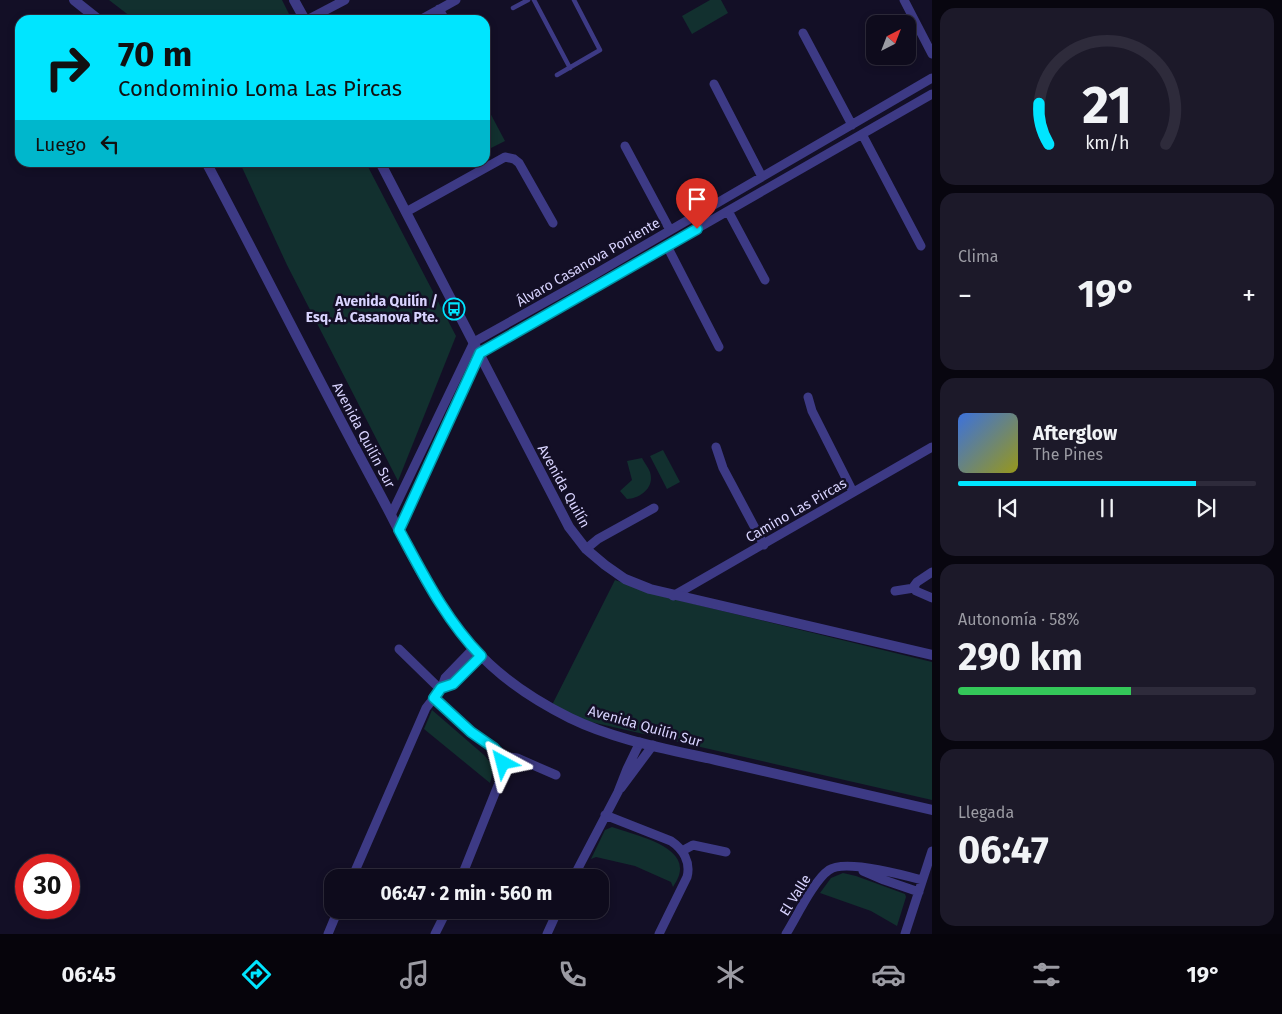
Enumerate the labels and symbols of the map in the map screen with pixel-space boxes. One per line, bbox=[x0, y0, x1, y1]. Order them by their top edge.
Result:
north arrow bbox=[866, 15, 916, 65]
pin bbox=[676, 178, 718, 229]
street label: Álvaro Casanova Poniente bbox=[513, 213, 663, 311]
place label: Avenida Quilín / Esq. Á. Casanova Pte. bbox=[306, 293, 438, 326]
bus stop icon: Avenida Quilín / Esq. Á. Casanova Pte. bbox=[442, 297, 466, 321]
street label: Avenida Quilín Sur bbox=[329, 379, 399, 492]
street label: Avenida Quilín bbox=[534, 442, 593, 531]
street label: Camino Las Pircas bbox=[743, 474, 850, 546]
street label: Avenida Quilín Sur bbox=[586, 702, 704, 751]
position arrow bbox=[476, 736, 528, 788]
speed limit sign: 30 bbox=[15, 854, 80, 919]
street label: El Valle bbox=[776, 871, 815, 919]

